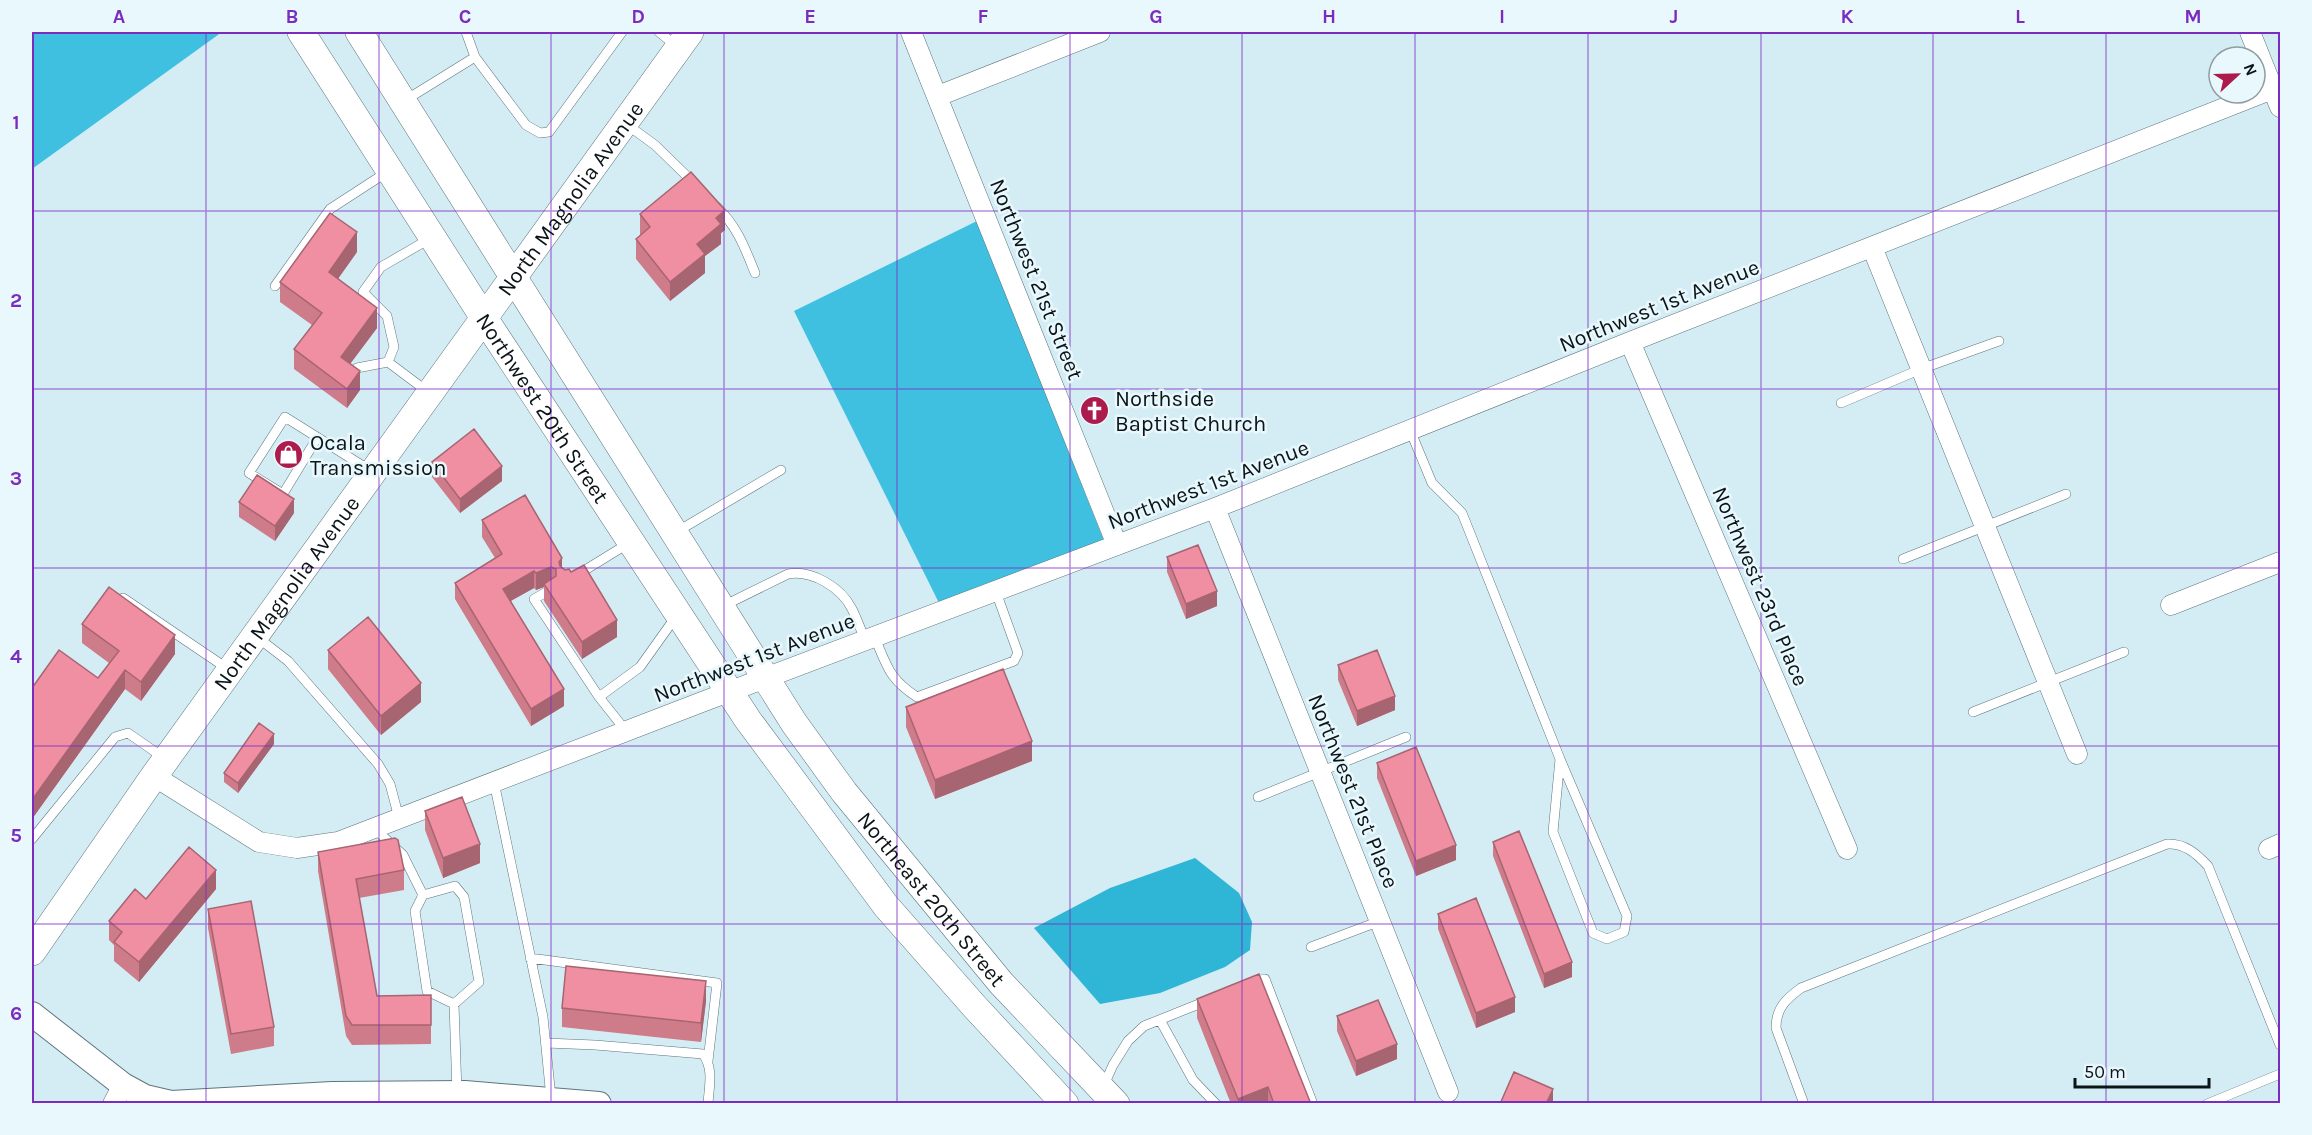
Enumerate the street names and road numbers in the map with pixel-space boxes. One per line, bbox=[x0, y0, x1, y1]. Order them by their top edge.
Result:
street label: North Magnolia Avenue bbox=[492, 97, 650, 301]
street label: Northwest 21st Street bbox=[984, 175, 1088, 384]
street label: Northwest 1st Avenue bbox=[1555, 254, 1763, 358]
street label: Northwest 20th Street bbox=[470, 308, 614, 508]
street label: Northwest 1st Avenue bbox=[1104, 435, 1313, 535]
street label: Northwest 23rd Place bbox=[1706, 483, 1814, 690]
street label: North Magnolia Avenue bbox=[208, 491, 365, 695]
street label: Northwest 1st Avenue bbox=[650, 608, 859, 708]
street label: Northwest 21st Place bbox=[1302, 691, 1404, 892]
street label: Northeast 20th Street bbox=[852, 807, 1010, 992]

